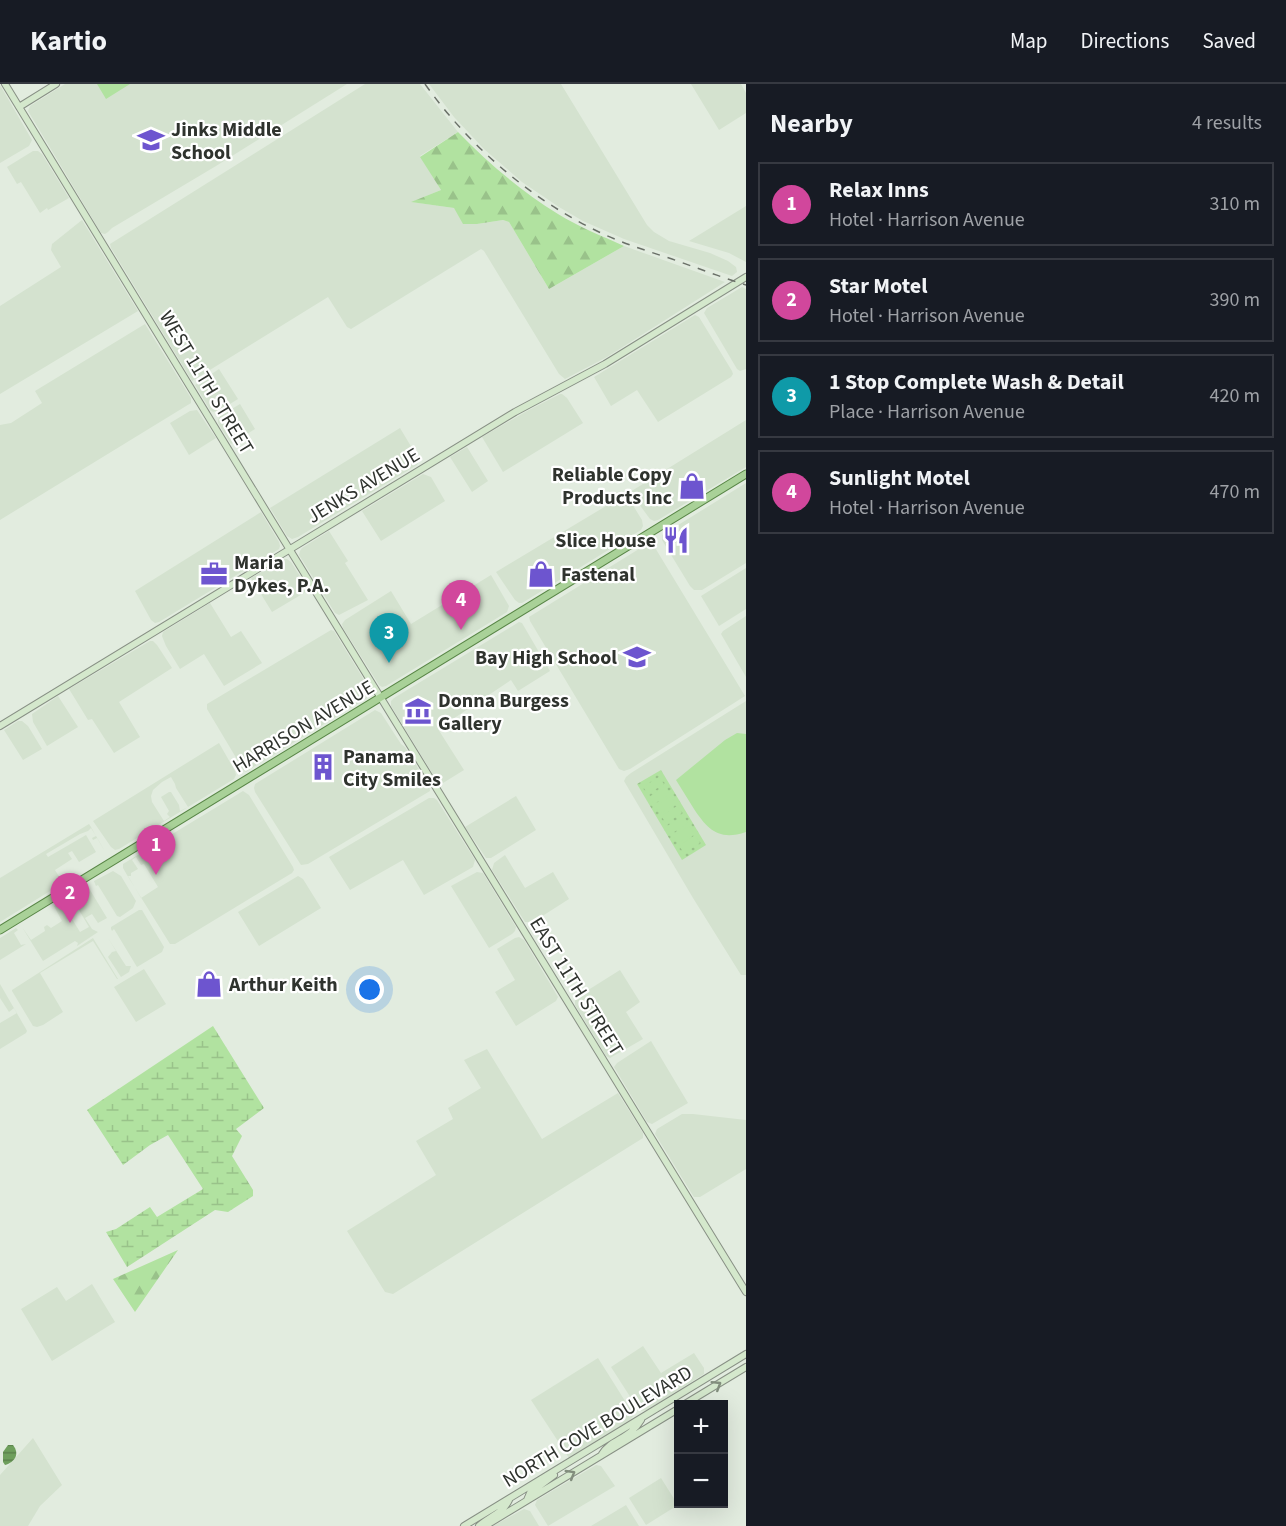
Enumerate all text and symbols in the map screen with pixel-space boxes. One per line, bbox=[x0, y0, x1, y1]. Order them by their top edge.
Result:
text: Kartio bbox=[30, 21, 107, 61]
text: Map bbox=[1010, 26, 1048, 56]
text: Directions bbox=[1081, 26, 1169, 56]
text: Saved bbox=[1202, 26, 1256, 56]
text: Nearby bbox=[770, 105, 853, 142]
text: 4 results bbox=[1192, 109, 1262, 137]
place label: Jinks Middle School bbox=[171, 116, 282, 167]
school or university icon: Jinks Middle School bbox=[136, 125, 166, 155]
text: Relax Inns bbox=[829, 174, 929, 206]
text: 1 bbox=[786, 190, 797, 218]
text: 310 m bbox=[1210, 190, 1260, 218]
text: Hotel · Harrison Avenue bbox=[829, 206, 1025, 234]
text: Star Motel bbox=[829, 270, 927, 302]
text: 2 bbox=[786, 286, 797, 314]
text: 390 m bbox=[1210, 286, 1260, 314]
text: Hotel · Harrison Avenue bbox=[829, 302, 1025, 330]
street label: WEST 11TH STREET bbox=[152, 305, 260, 460]
text: 1 Stop Complete Wash & Detail bbox=[829, 366, 1124, 398]
text: 3 bbox=[786, 382, 797, 410]
text: 420 m bbox=[1210, 382, 1260, 410]
text: Place · Harrison Avenue bbox=[829, 398, 1025, 426]
street label: JENKS AVENUE bbox=[302, 441, 425, 531]
place label: Reliable Copy Products Inc bbox=[552, 461, 673, 512]
text: Sunlight Motel bbox=[829, 462, 970, 494]
shop icon: Reliable Copy Products Inc bbox=[677, 471, 707, 501]
text: 4 bbox=[786, 478, 797, 506]
text: 470 m bbox=[1210, 478, 1260, 506]
text: Hotel · Harrison Avenue bbox=[829, 494, 1025, 522]
restaurant icon: Slice House bbox=[661, 525, 691, 555]
place label: Slice House bbox=[555, 527, 656, 555]
place label: Maria Dykes, P.A. bbox=[234, 549, 329, 600]
office icon: Maria Dykes, P.A. bbox=[199, 559, 229, 589]
shop icon: Fastenal bbox=[526, 559, 556, 589]
place label: Fastenal bbox=[561, 561, 635, 589]
pin: 4 bbox=[442, 580, 480, 630]
pin: 3 bbox=[370, 614, 408, 663]
school or university icon: Bay High School bbox=[622, 642, 652, 672]
place label: Bay High School bbox=[475, 644, 617, 672]
street label: HARRISON AVENUE bbox=[227, 673, 380, 780]
place label: Donna Burgess Gallery bbox=[438, 687, 569, 738]
museum icon: Donna Burgess Gallery bbox=[403, 696, 433, 726]
place label: Panama City Smiles bbox=[343, 743, 441, 794]
building icon: Panama City Smiles bbox=[308, 752, 338, 782]
pin: 1 bbox=[136, 826, 176, 875]
pin: 2 bbox=[50, 874, 90, 923]
street label: EAST 11TH STREET bbox=[522, 912, 630, 1061]
shop icon: Arthur Keith bbox=[194, 969, 224, 999]
place label: Arthur Keith bbox=[228, 971, 338, 999]
your location bbox=[355, 975, 384, 1004]
street label: NORTH COVE BOULEVARD bbox=[497, 1359, 698, 1495]
one-way arrow bbox=[711, 1380, 721, 1392]
map controls bbox=[674, 1400, 728, 1508]
button: + bbox=[674, 1400, 728, 1454]
button: − bbox=[674, 1454, 728, 1508]
one-way arrow bbox=[565, 1470, 575, 1482]

